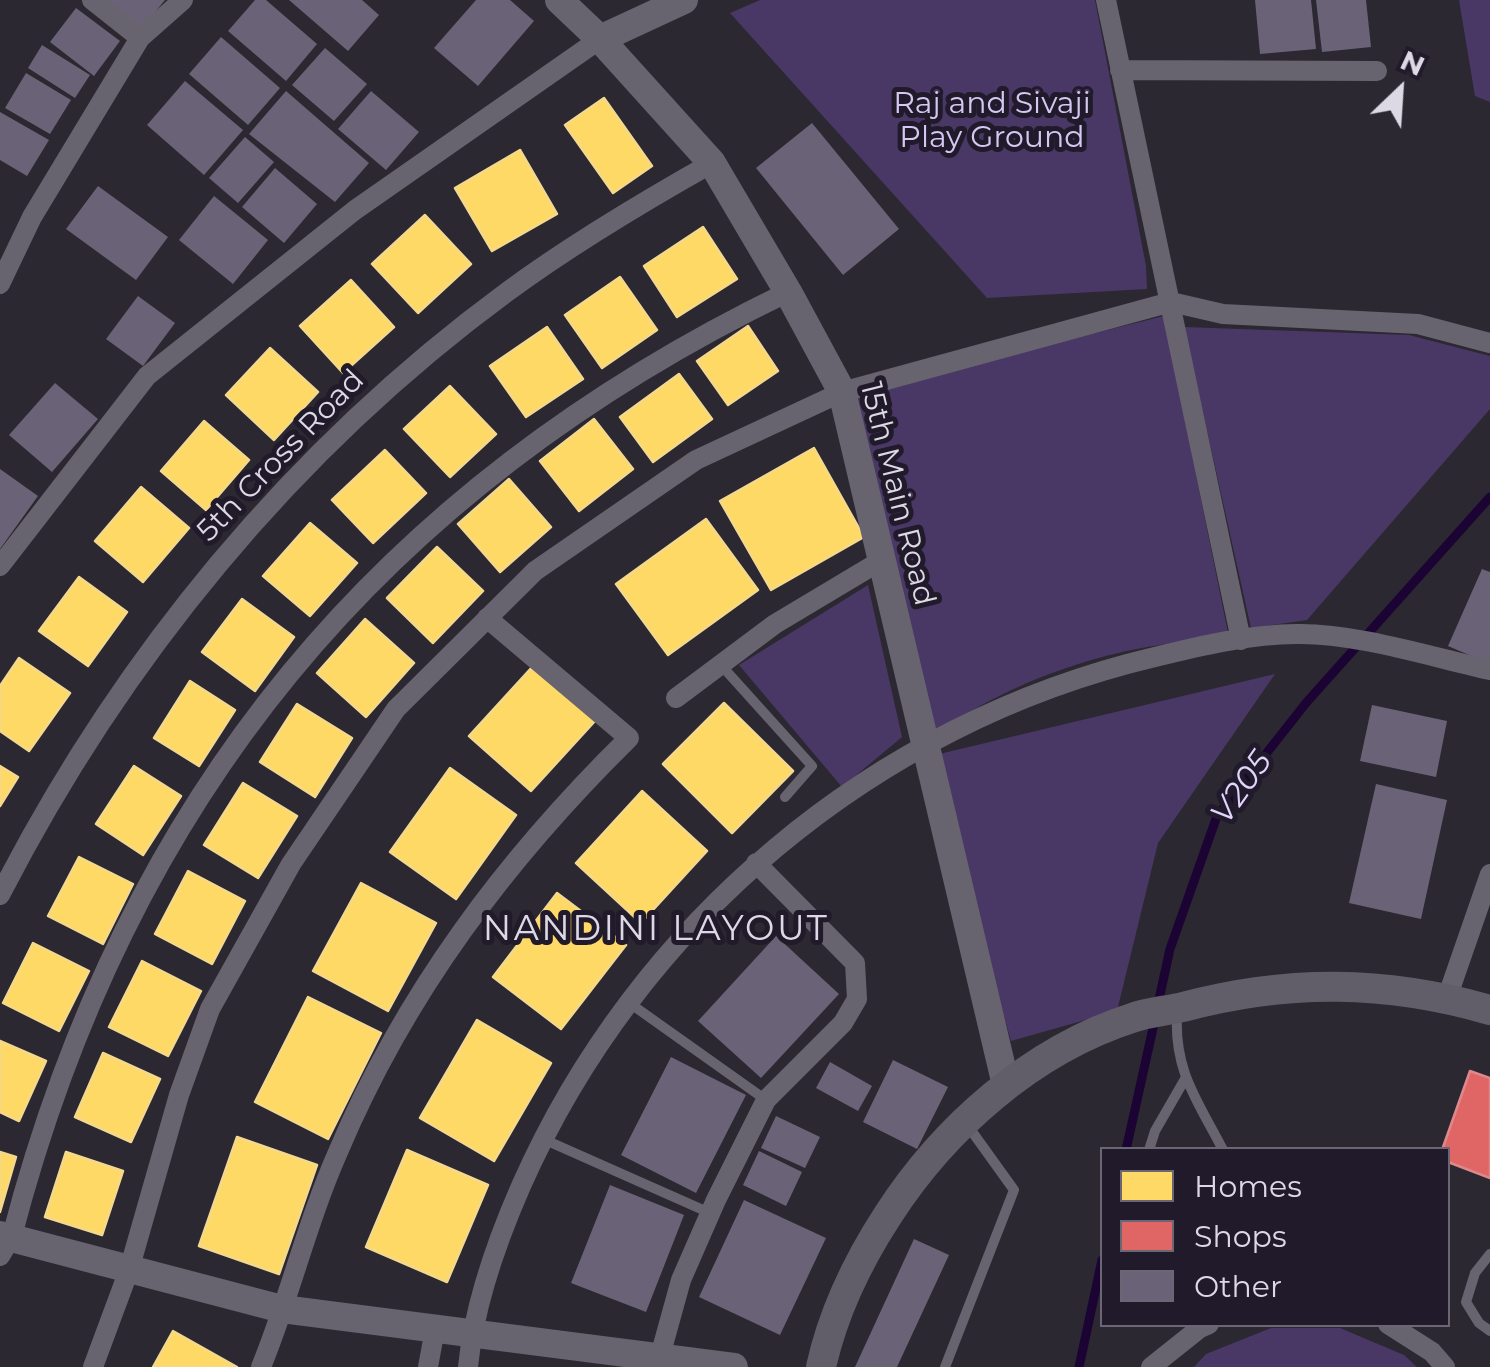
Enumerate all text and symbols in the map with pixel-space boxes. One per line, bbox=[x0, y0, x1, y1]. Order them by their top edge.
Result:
north arrow bbox=[1350, 40, 1450, 140]
text: N bbox=[1395, 43, 1430, 83]
park label: Raj and Sivaji Play Ground bbox=[893, 86, 1091, 156]
street label: 5th Cross Road bbox=[190, 363, 372, 549]
street label: 15th Main Road bbox=[852, 378, 942, 610]
water label: V205 bbox=[1203, 744, 1281, 832]
district label: NANDINI LAYOUT bbox=[483, 909, 829, 951]
legend bbox=[1100, 1147, 1450, 1327]
text: Homes bbox=[1194, 1168, 1302, 1205]
text: Shops bbox=[1194, 1218, 1287, 1255]
text: Other bbox=[1194, 1268, 1282, 1305]

